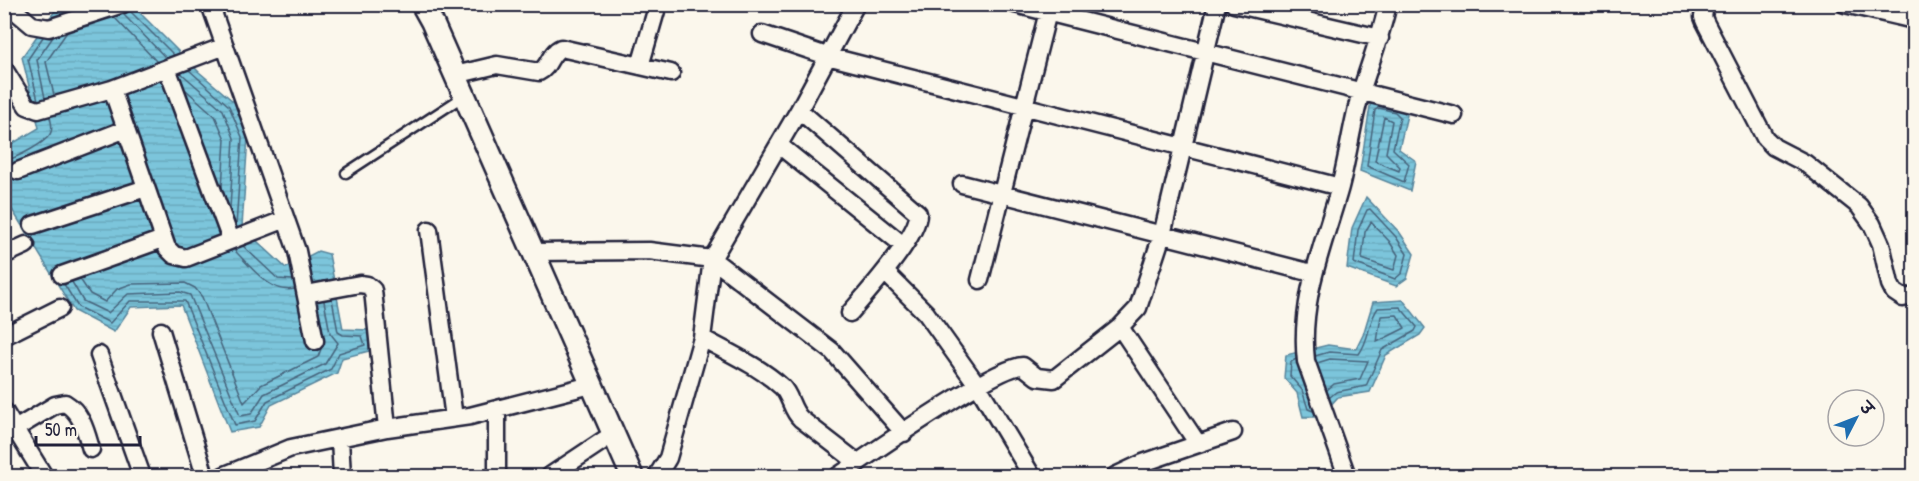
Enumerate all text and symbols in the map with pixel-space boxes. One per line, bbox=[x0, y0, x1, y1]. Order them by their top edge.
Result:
north arrow bbox=[1826, 388, 1886, 448]
text: उ bbox=[1854, 395, 1880, 420]
scale bar bbox=[36, 409, 140, 447]
text: 50 m bbox=[45, 417, 77, 442]

